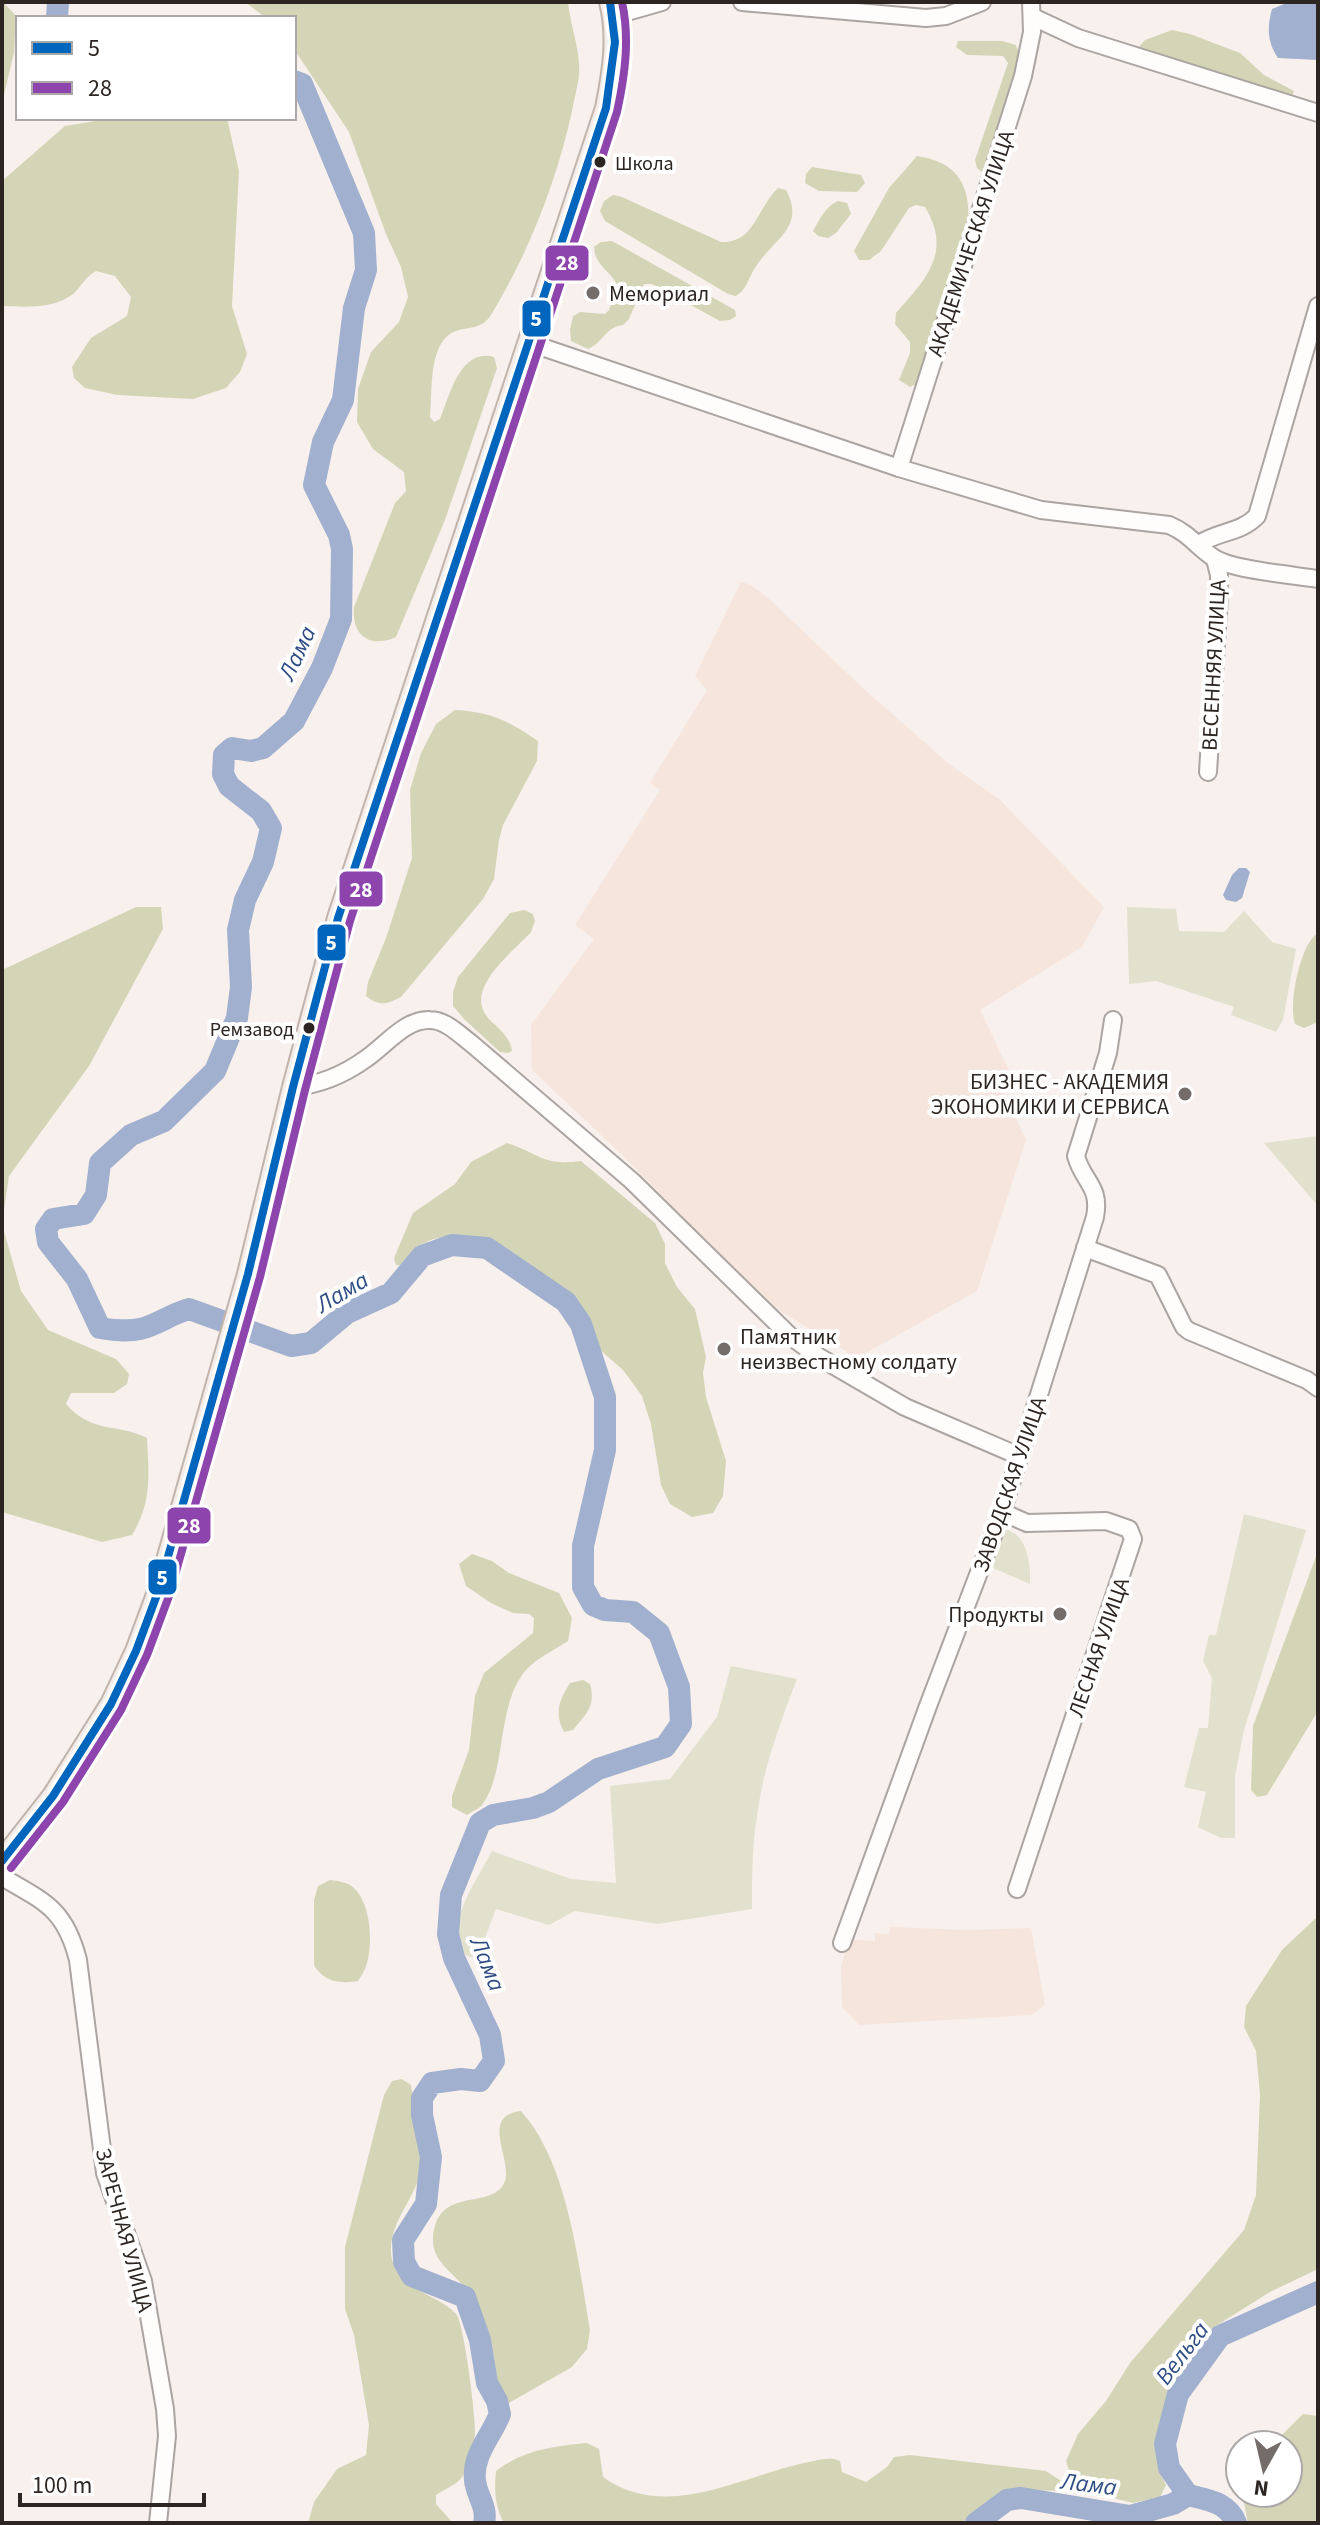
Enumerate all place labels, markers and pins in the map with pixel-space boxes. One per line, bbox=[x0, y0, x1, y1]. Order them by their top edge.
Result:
place label: Школа bbox=[615, 150, 674, 178]
marker: Школа bbox=[592, 154, 608, 170]
place label: Мемориал bbox=[609, 278, 709, 310]
marker: Мемориал bbox=[584, 284, 602, 302]
place label: Ремзавод bbox=[210, 1016, 294, 1044]
marker: Ремзавод bbox=[301, 1020, 317, 1036]
place label: БИЗНЕС - АКАДЕМИЯ ЭКОНОМИКИ И СЕРВИСА bbox=[931, 1066, 1169, 1123]
marker: БИЗНЕС - АКАДЕМИЯ ЭКОНОМИКИ И СЕРВИСА bbox=[1176, 1085, 1194, 1103]
place label: Памятник неизвестному солдату bbox=[740, 1321, 958, 1378]
marker: Памятник неизвестному солдату bbox=[715, 1340, 733, 1358]
place label: Продукты bbox=[948, 1599, 1044, 1631]
marker: Продукты bbox=[1051, 1605, 1069, 1623]

